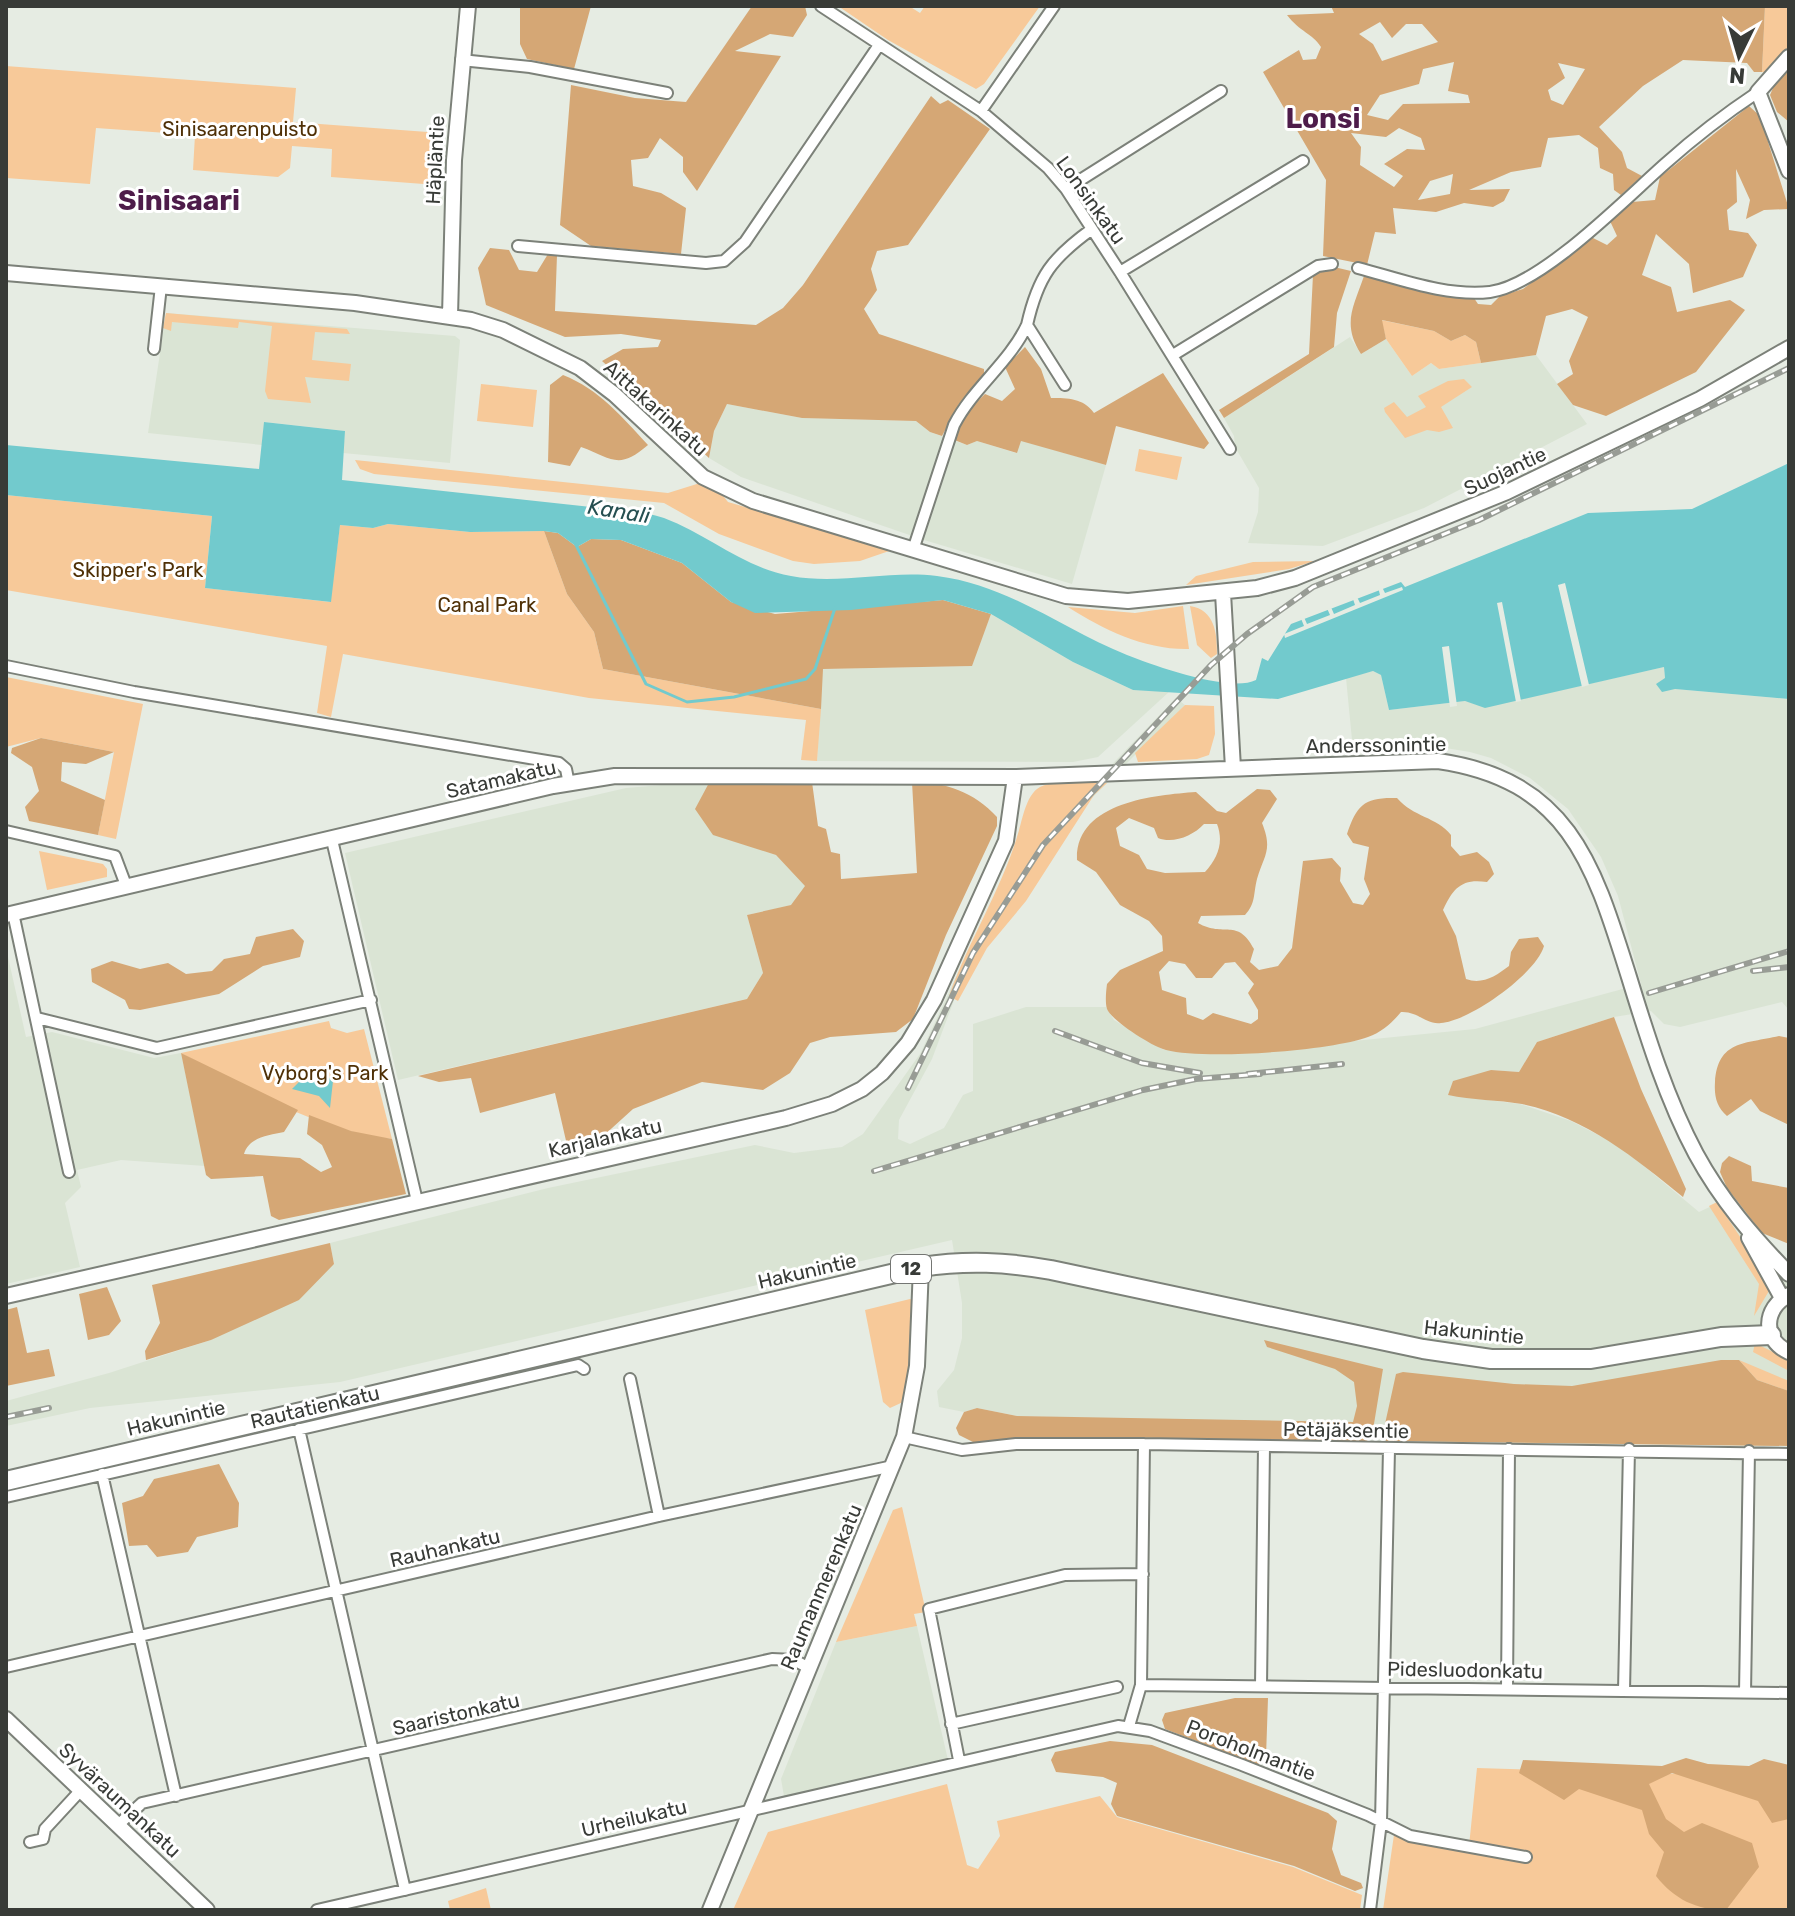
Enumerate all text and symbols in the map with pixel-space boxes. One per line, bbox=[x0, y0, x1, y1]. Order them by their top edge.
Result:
north arrow bbox=[1699, 16, 1779, 96]
text: N bbox=[1728, 61, 1746, 90]
district label: Lonsi bbox=[1285, 102, 1361, 135]
street label: Häpläntie bbox=[421, 115, 449, 205]
park label: Sinisaarenpuisto bbox=[162, 117, 318, 141]
street label: Lonsinkatu bbox=[1051, 151, 1131, 249]
district label: Sinisaari bbox=[118, 184, 240, 217]
street label: Aittakarinkatu bbox=[599, 355, 713, 461]
street label: Suojantie bbox=[1460, 442, 1550, 500]
water label: Kanali bbox=[586, 493, 653, 529]
park label: Skipper's Park bbox=[73, 558, 204, 582]
park label: Canal Park bbox=[438, 593, 537, 617]
street label: Anderssonintie bbox=[1305, 732, 1447, 758]
street label: Satamakatu bbox=[444, 755, 558, 803]
park label: Vyborg's Park bbox=[262, 1061, 389, 1085]
street label: Karjalankatu bbox=[546, 1113, 664, 1163]
street label: Hakunintie bbox=[755, 1248, 859, 1294]
road number: 12 bbox=[891, 1255, 931, 1283]
street label: Hakunintie bbox=[1423, 1315, 1525, 1349]
street label: Rautatienkatu bbox=[248, 1380, 382, 1434]
street label: Hakunintie bbox=[124, 1395, 228, 1441]
street label: Petäjäksentie bbox=[1283, 1417, 1409, 1443]
street label: Raumanmerenkatu bbox=[775, 1501, 867, 1673]
street label: Rauhankatu bbox=[388, 1524, 502, 1572]
street label: Pidesluodonkatu bbox=[1387, 1657, 1543, 1683]
street label: Saaristonkatu bbox=[390, 1688, 522, 1740]
street label: Poroholmantie bbox=[1183, 1714, 1319, 1786]
street label: Syväraumankatu bbox=[54, 1737, 186, 1863]
street label: Urheilukatu bbox=[579, 1794, 689, 1842]

